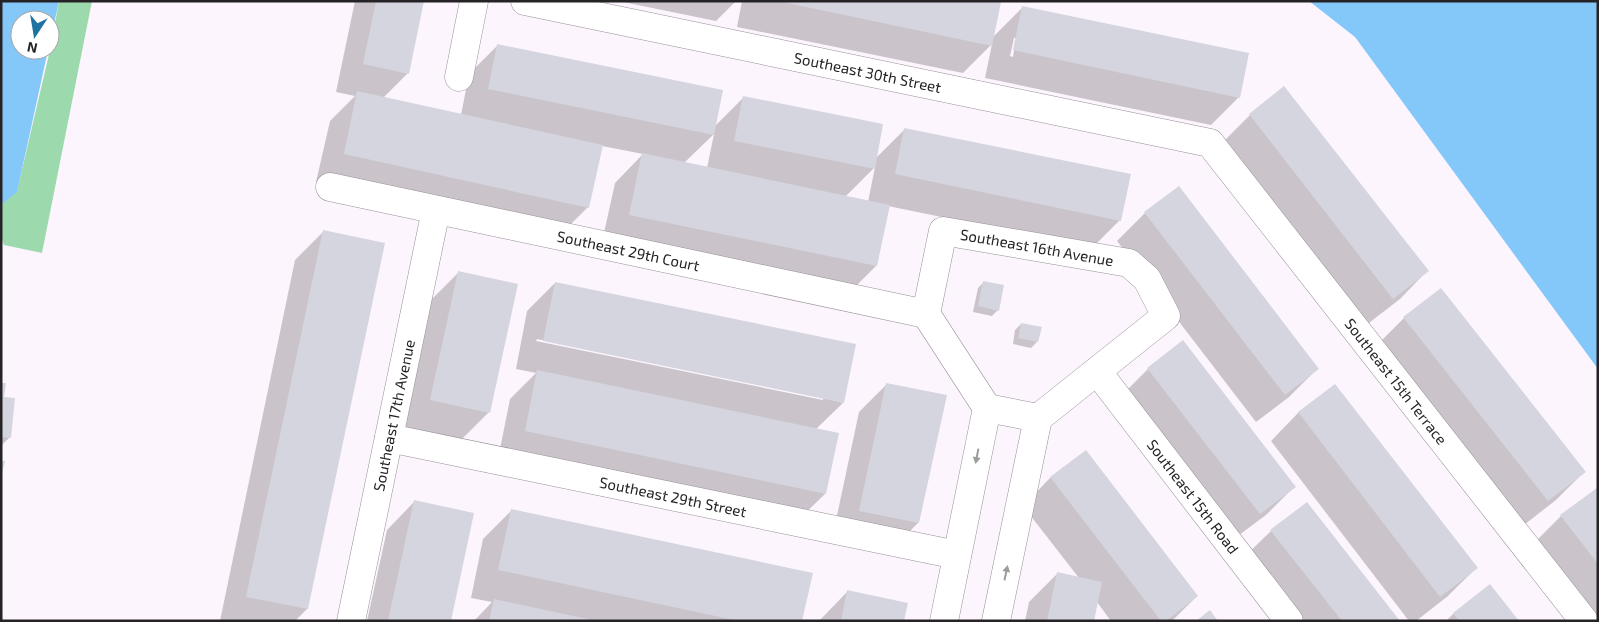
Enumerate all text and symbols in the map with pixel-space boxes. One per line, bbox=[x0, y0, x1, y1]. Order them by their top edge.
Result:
north arrow bbox=[10, 10, 60, 60]
text: N bbox=[25, 39, 39, 58]
street label: Southeast 30th Street bbox=[793, 48, 943, 96]
street label: Southeast 16th Avenue bbox=[959, 225, 1115, 269]
street label: Southeast 29th Court bbox=[555, 227, 701, 275]
street label: Southeast 15th Terrace bbox=[1341, 315, 1451, 448]
street label: Southeast 17th Avenue bbox=[369, 338, 418, 493]
street label: Southeast 15th Road bbox=[1144, 436, 1243, 557]
one-way arrow bbox=[973, 448, 981, 463]
street label: Southeast 29th Street bbox=[598, 473, 748, 520]
one-way arrow bbox=[1002, 565, 1010, 581]

